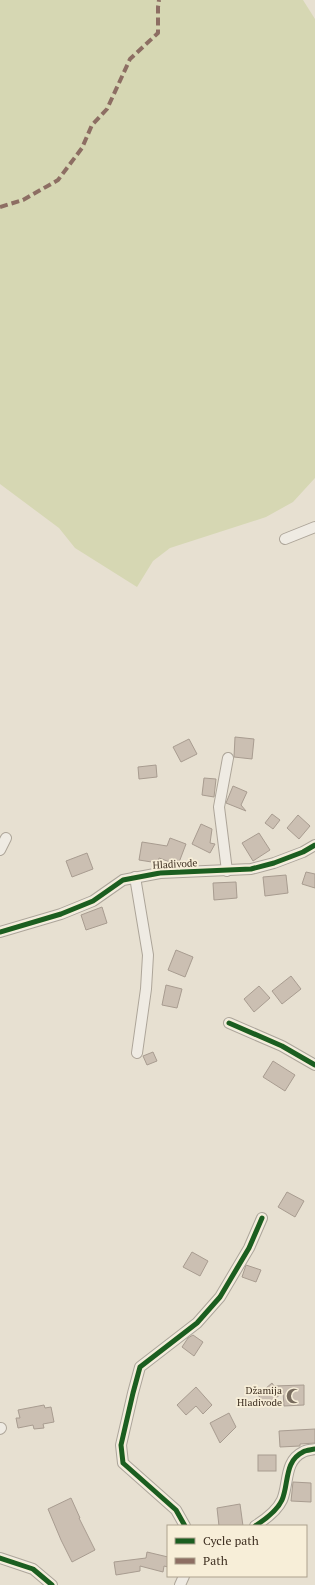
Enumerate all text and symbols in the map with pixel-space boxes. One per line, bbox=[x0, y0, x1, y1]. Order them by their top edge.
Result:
street label: Hladivode bbox=[152, 856, 198, 872]
place label: Džamija Hladivode bbox=[237, 1384, 282, 1409]
mosque icon: Džamija Hladivode bbox=[285, 1387, 303, 1405]
legend bbox=[167, 1525, 307, 1577]
text: Cycle path bbox=[203, 1533, 259, 1548]
text: Path bbox=[203, 1553, 228, 1568]

